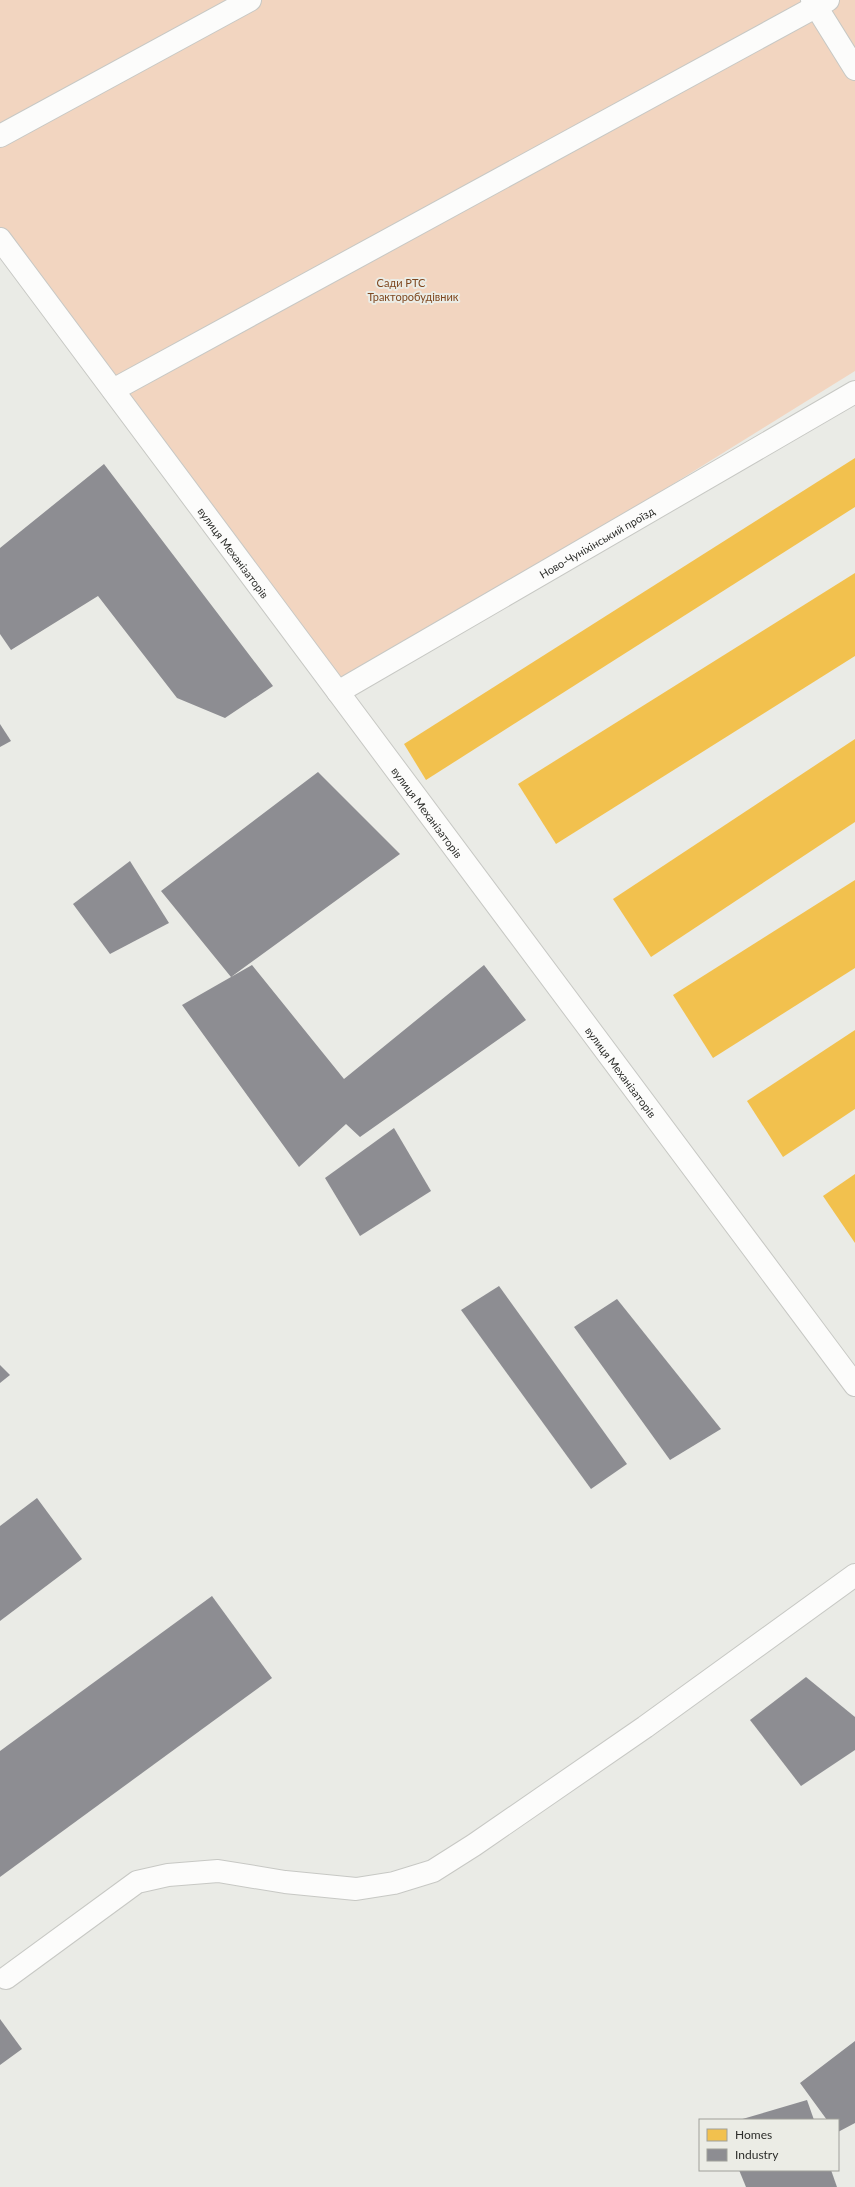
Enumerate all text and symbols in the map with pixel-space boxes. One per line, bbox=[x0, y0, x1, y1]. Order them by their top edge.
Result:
park label: Сади РТС bbox=[377, 276, 426, 289]
park label: Тракторобудівник bbox=[367, 290, 459, 303]
street label: Ново-Чуніхінський проїзд bbox=[537, 503, 657, 580]
street label: вулиця Механізаторів bbox=[196, 504, 272, 600]
street label: вулиця Механізаторів bbox=[389, 764, 466, 860]
street label: вулиця Механізаторів bbox=[583, 1024, 659, 1120]
legend bbox=[699, 2119, 839, 2171]
text: Homes bbox=[735, 2127, 772, 2142]
text: Industry bbox=[735, 2147, 779, 2162]

